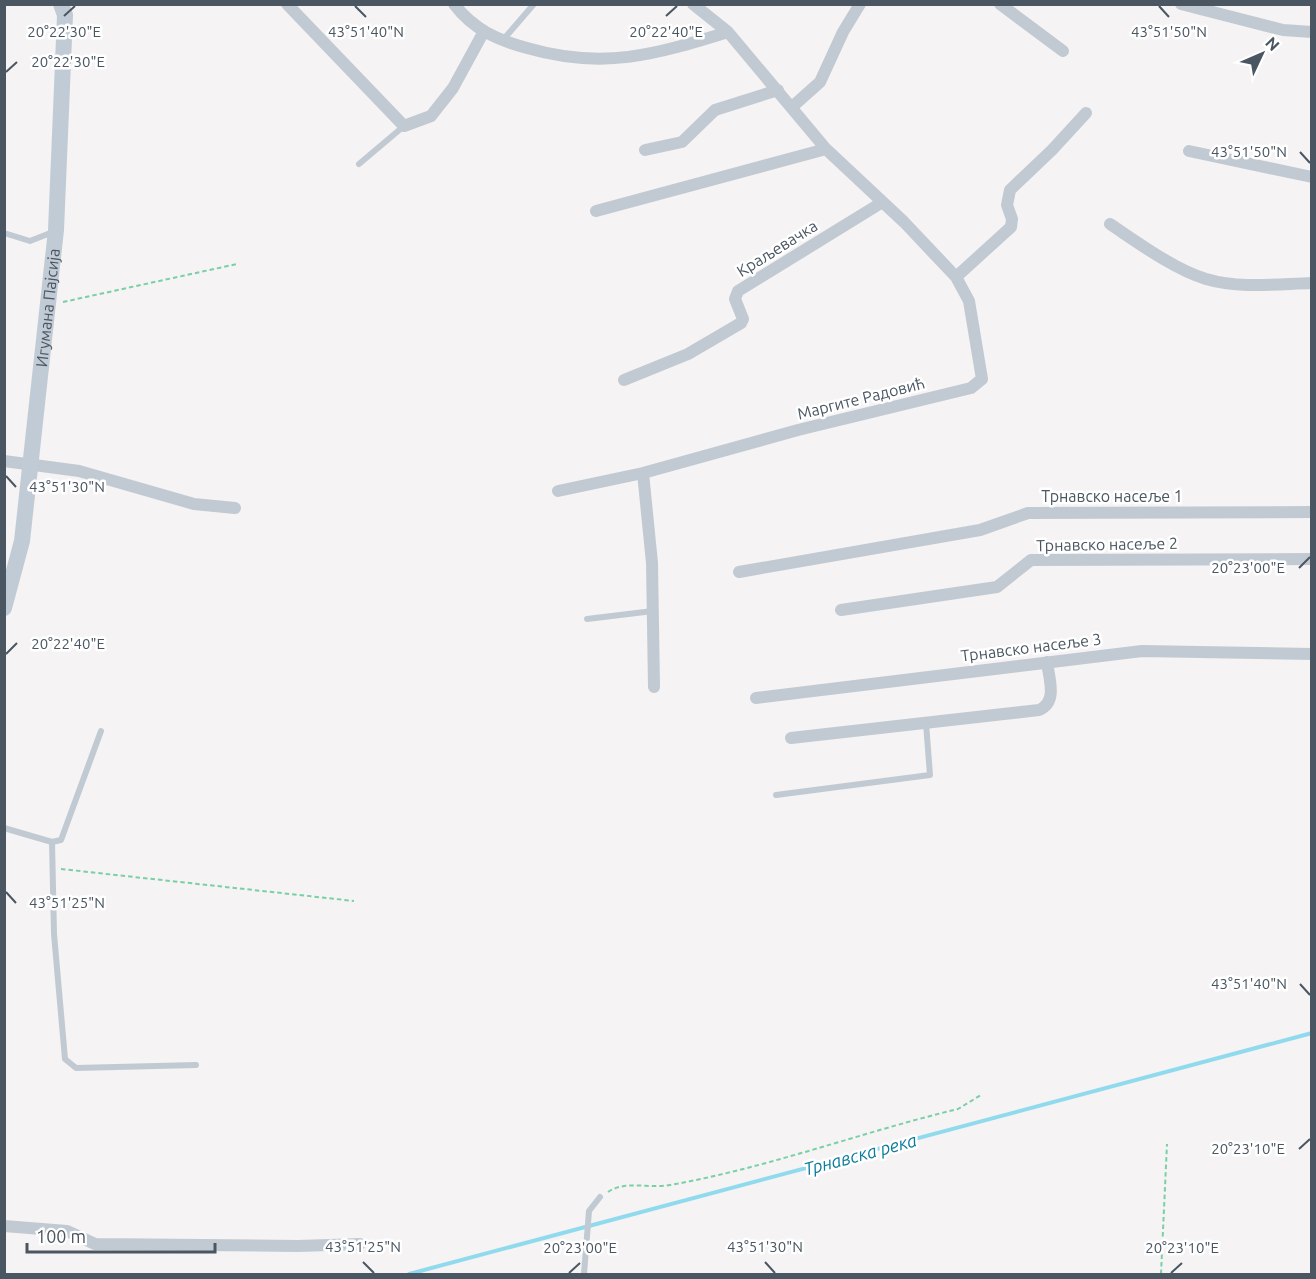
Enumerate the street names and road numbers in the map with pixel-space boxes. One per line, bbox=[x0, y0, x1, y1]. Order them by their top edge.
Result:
street label: Краљевачка bbox=[733, 216, 821, 280]
street label: Игумана Пајсија bbox=[32, 247, 63, 368]
street label: Маргите Радовић bbox=[795, 373, 927, 423]
street label: Трнавско насеље 1 bbox=[1041, 487, 1183, 505]
street label: Трнавско насеље 2 bbox=[1036, 534, 1178, 554]
street label: Трнавско насеље 3 bbox=[960, 629, 1102, 665]

